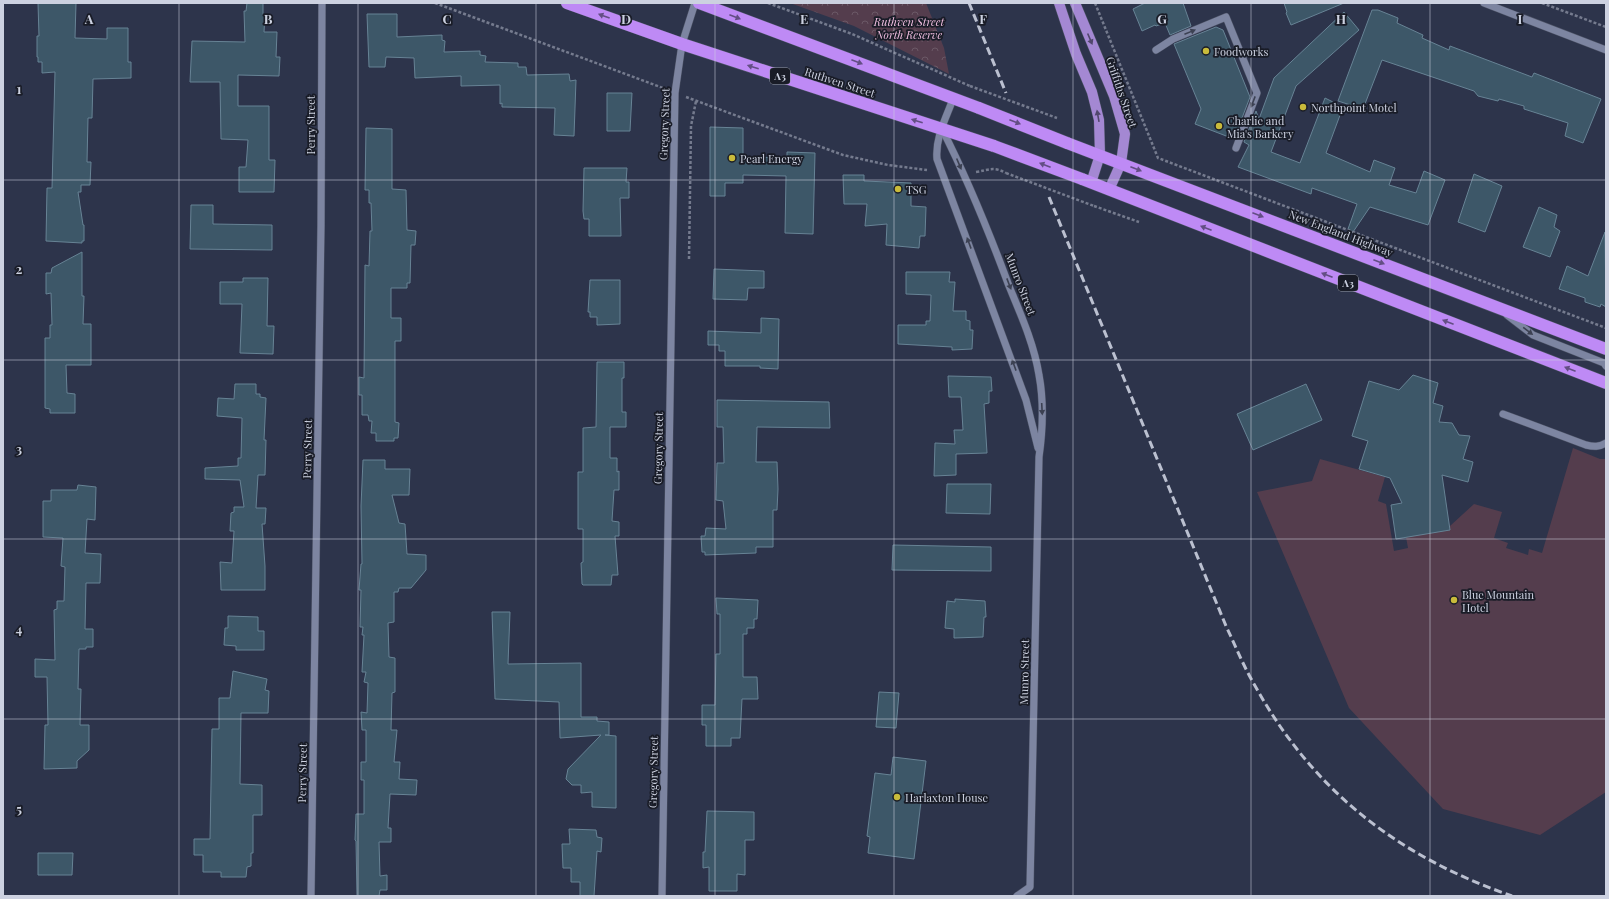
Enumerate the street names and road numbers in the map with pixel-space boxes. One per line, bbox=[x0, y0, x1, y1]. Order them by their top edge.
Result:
street label: Griffiths Street bbox=[1103, 55, 1141, 129]
street label: Ruthven Street bbox=[803, 64, 877, 101]
road number: A3 bbox=[770, 68, 790, 84]
street label: Gregory Street bbox=[655, 88, 673, 160]
street label: Perry Street bbox=[303, 95, 318, 155]
street label: New England Highway bbox=[1287, 206, 1396, 260]
street label: Munro Street bbox=[1002, 251, 1040, 317]
road number: A3 bbox=[1338, 275, 1358, 291]
street label: Gregory Street bbox=[650, 412, 666, 484]
street label: Perry Street bbox=[299, 419, 315, 479]
street label: Munro Street bbox=[1016, 639, 1032, 705]
street label: Gregory Street bbox=[645, 736, 661, 808]
street label: Perry Street bbox=[294, 743, 310, 803]

